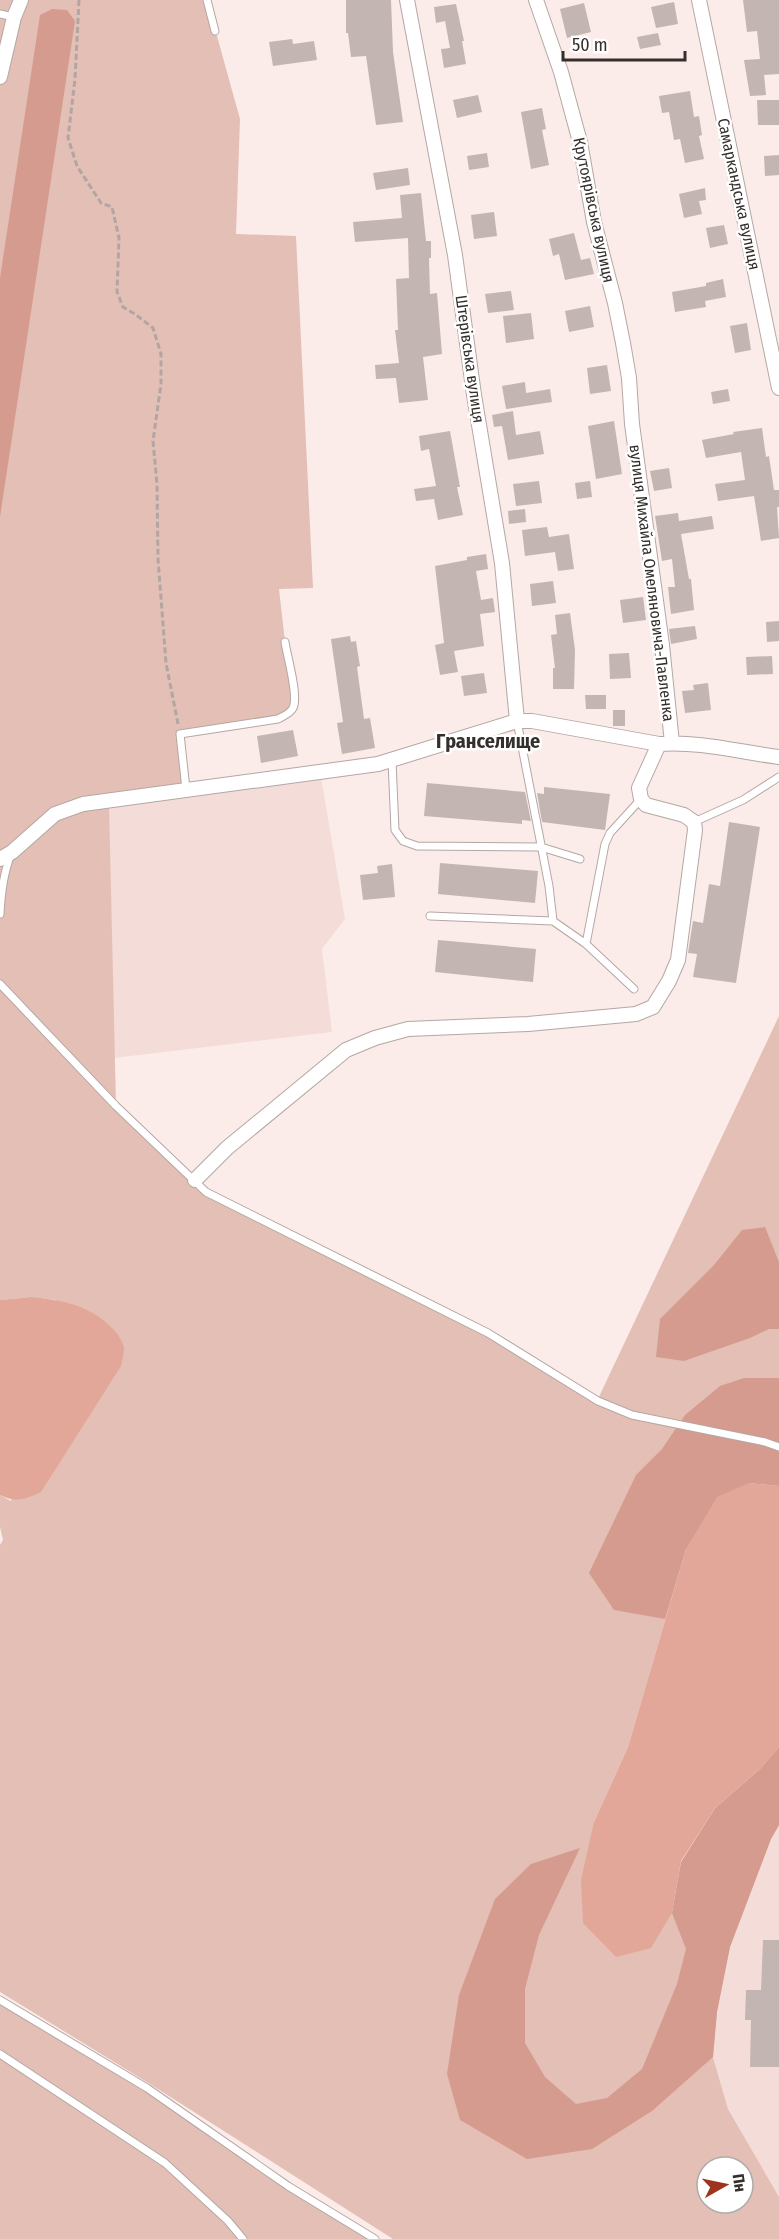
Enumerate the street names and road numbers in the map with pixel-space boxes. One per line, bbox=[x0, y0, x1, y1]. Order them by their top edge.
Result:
street label: Самаркандська вулиця bbox=[714, 116, 764, 272]
street label: Крутоярівська вулиця bbox=[569, 136, 619, 284]
street label: Штерівська вулиця bbox=[452, 294, 488, 424]
street label: вулиця Михайла Омеляновича-Павленка bbox=[626, 444, 678, 723]

